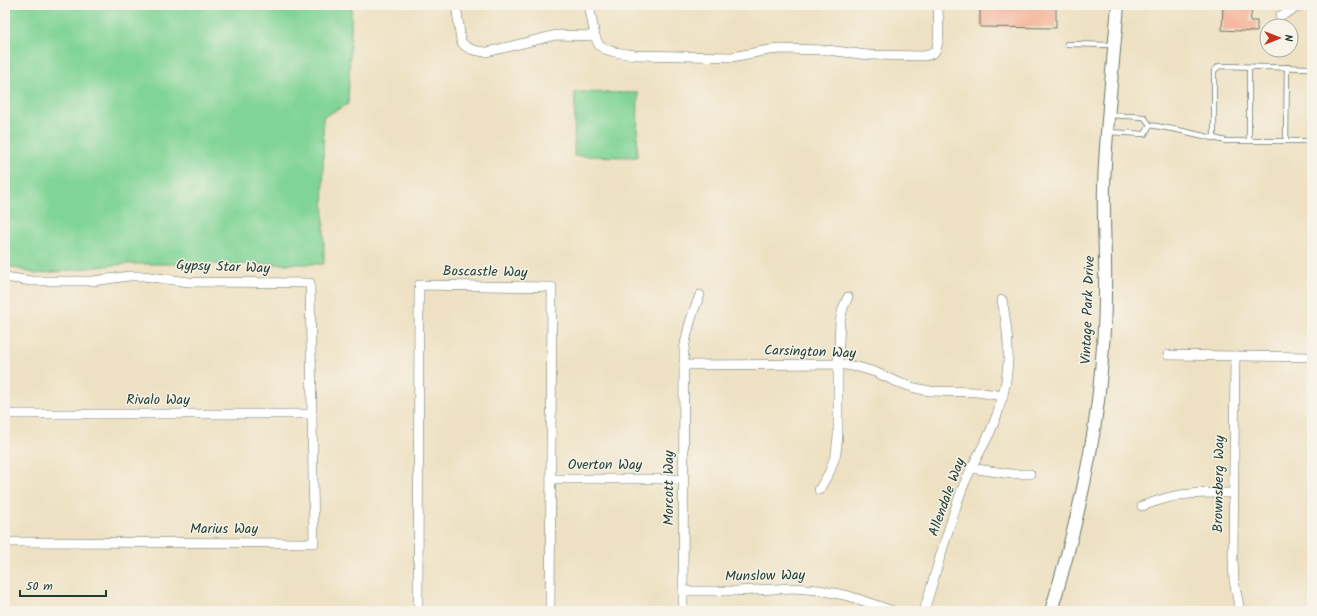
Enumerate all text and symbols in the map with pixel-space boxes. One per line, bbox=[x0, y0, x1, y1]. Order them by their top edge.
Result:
north arrow bbox=[1259, 18, 1299, 58]
text: N bbox=[1279, 35, 1297, 42]
street label: Gypsy Star Way bbox=[176, 254, 271, 280]
street label: Vintage Park Drive bbox=[1075, 254, 1101, 365]
street label: Boscastle Way bbox=[442, 260, 528, 284]
street label: Carsington Way bbox=[764, 339, 857, 365]
street label: Rivalo Way bbox=[126, 389, 190, 411]
street label: Brownsberg Way bbox=[1207, 435, 1231, 533]
street label: Morcott Way bbox=[658, 450, 680, 526]
street label: Overton Way bbox=[568, 454, 643, 476]
street label: Allendale Way bbox=[923, 454, 972, 539]
street label: Marius Way bbox=[190, 518, 258, 540]
street label: Munslow Way bbox=[725, 564, 806, 588]
scale bar bbox=[20, 572, 106, 598]
text: 50 m bbox=[26, 577, 53, 596]

